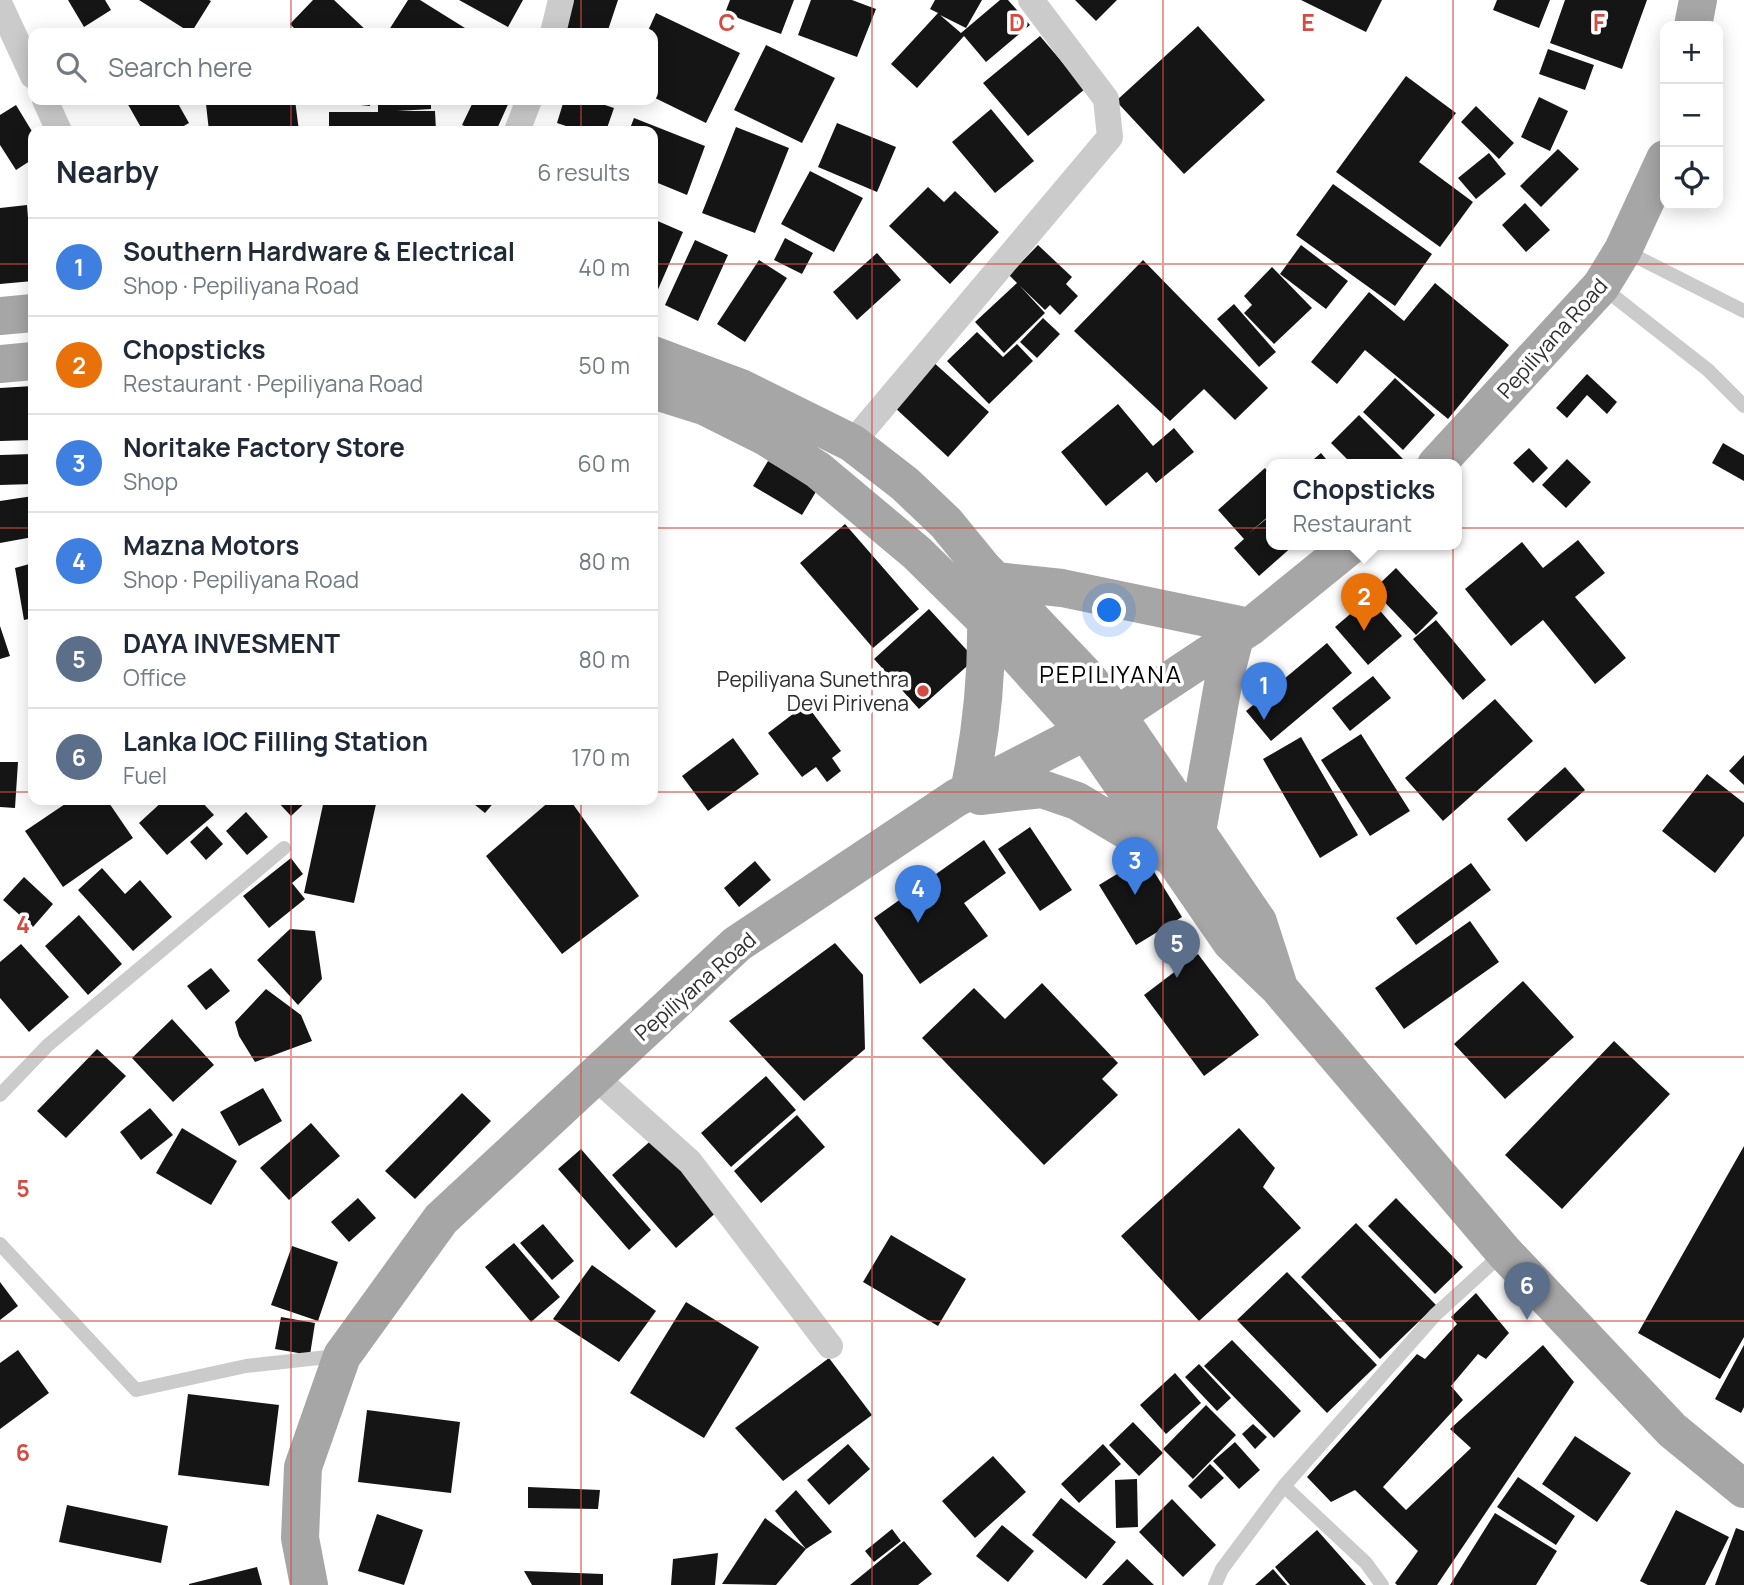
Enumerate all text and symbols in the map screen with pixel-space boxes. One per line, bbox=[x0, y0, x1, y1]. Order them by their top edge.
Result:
text: C bbox=[719, 6, 736, 38]
text: D bbox=[1009, 6, 1025, 38]
text: E bbox=[1301, 6, 1315, 38]
text: F bbox=[1593, 6, 1605, 38]
map controls bbox=[1660, 21, 1723, 210]
button: + bbox=[1660, 21, 1723, 84]
search box bbox=[28, 28, 658, 105]
icon: search bbox=[52, 48, 90, 86]
text: Search here bbox=[108, 49, 253, 85]
button: − bbox=[1660, 84, 1723, 147]
button: locate bbox=[1660, 147, 1723, 210]
text: Nearby bbox=[56, 151, 159, 192]
text: 6 results bbox=[537, 156, 630, 188]
text: Southern Hardware & Electrical bbox=[123, 233, 515, 269]
text: 1 bbox=[74, 251, 84, 283]
text: 40 m bbox=[578, 251, 630, 283]
text: Shop · Pepiliyana Road bbox=[123, 269, 359, 301]
street label: Pepiliyana Road bbox=[1491, 272, 1613, 404]
text: Chopsticks bbox=[123, 331, 266, 367]
text: 2 bbox=[72, 349, 86, 381]
text: 50 m bbox=[579, 349, 630, 381]
text: Restaurant · Pepiliyana Road bbox=[123, 367, 423, 399]
text: Noritake Factory Store bbox=[123, 429, 405, 465]
text: 3 bbox=[72, 447, 86, 479]
text: 60 m bbox=[578, 447, 630, 479]
popup bbox=[1266, 459, 1462, 550]
text: Shop bbox=[123, 465, 178, 497]
text: Chopsticks bbox=[1293, 471, 1435, 507]
text: Restaurant bbox=[1293, 507, 1412, 539]
text: Mazna Motors bbox=[123, 527, 299, 563]
text: 4 bbox=[72, 545, 86, 577]
text: 80 m bbox=[579, 545, 630, 577]
text: Shop · Pepiliyana Road bbox=[123, 563, 359, 595]
pin: 2 bbox=[1341, 573, 1387, 631]
your location bbox=[1092, 593, 1126, 627]
text: DAYA INVESMENT bbox=[123, 625, 340, 661]
text: 5 bbox=[72, 643, 86, 675]
text: 80 m bbox=[579, 643, 630, 675]
district label: PEPILIYANA bbox=[1039, 657, 1183, 690]
text: Office bbox=[123, 661, 186, 693]
pin: 1 bbox=[1241, 662, 1287, 720]
place label: Pepiliyana Sunethra Devi Pirivena bbox=[717, 665, 909, 717]
marker: Pepiliyana Sunethra Devi Pirivena bbox=[915, 683, 931, 699]
text: Lanka IOC Filling Station bbox=[123, 723, 428, 759]
text: 6 bbox=[72, 741, 86, 773]
text: 170 m bbox=[571, 741, 630, 773]
text: Fuel bbox=[123, 759, 167, 791]
pin: 3 bbox=[1112, 837, 1158, 895]
pin: 4 bbox=[895, 865, 941, 923]
text: 4 bbox=[16, 908, 30, 940]
pin: 5 bbox=[1154, 920, 1200, 978]
street label: Pepiliyana Road bbox=[628, 926, 762, 1046]
text: 5 bbox=[16, 1172, 30, 1204]
pin: 6 bbox=[1504, 1262, 1550, 1320]
text: 6 bbox=[16, 1436, 30, 1468]

